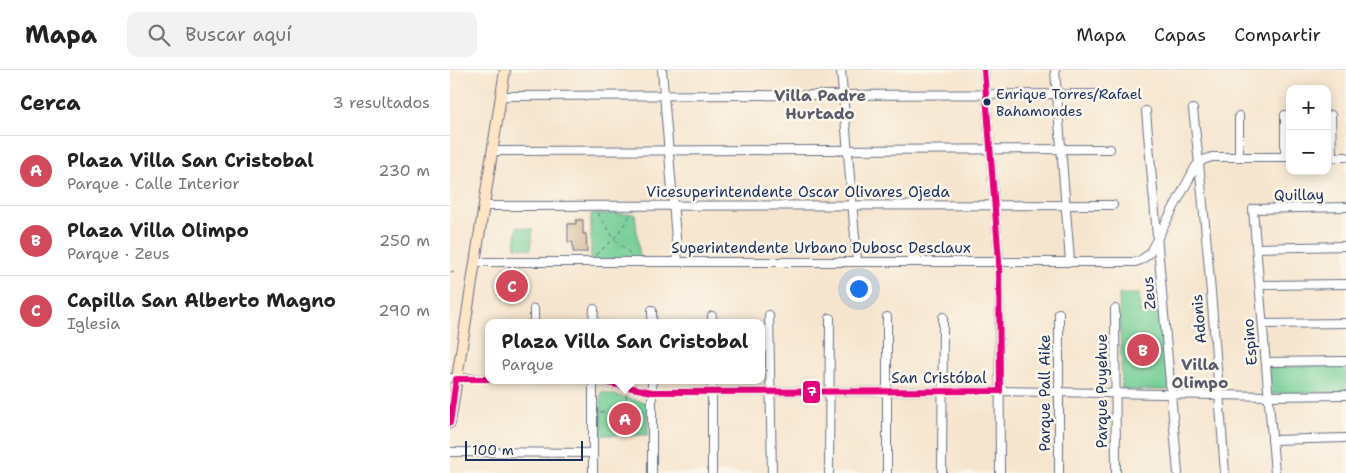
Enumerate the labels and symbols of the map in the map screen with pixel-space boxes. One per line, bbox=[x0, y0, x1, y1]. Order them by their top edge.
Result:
district label: Villa Padre Hurtado bbox=[774, 85, 866, 124]
place label: Enrique Torres/Rafael Bahamondes bbox=[996, 85, 1143, 120]
marker: Enrique Torres/Rafael Bahamondes bbox=[982, 97, 992, 107]
street label: Vicesuperintendente Oscar Olivares Ojeda bbox=[646, 182, 951, 202]
street label: Quillay bbox=[1274, 185, 1324, 205]
street label: Superintendente Urbano Dubosc Desclaux bbox=[671, 238, 971, 258]
pin: C bbox=[496, 267, 528, 305]
your location bbox=[846, 276, 872, 302]
street label: Zeus bbox=[1138, 276, 1160, 310]
street label: Adonis bbox=[1187, 293, 1211, 345]
street label: Espino bbox=[1238, 318, 1262, 366]
pin: B bbox=[1127, 331, 1159, 369]
street label: Parque Puyehue bbox=[1092, 334, 1112, 448]
street label: Parque Pall Aike bbox=[1035, 335, 1055, 451]
district label: Villa Olimpo bbox=[1172, 354, 1228, 393]
street label: San Cristóbal bbox=[891, 368, 987, 388]
line badge: 7 bbox=[802, 380, 821, 404]
text: 7 bbox=[807, 382, 817, 400]
pin: A bbox=[609, 400, 641, 438]
scale bar bbox=[465, 438, 582, 461]

